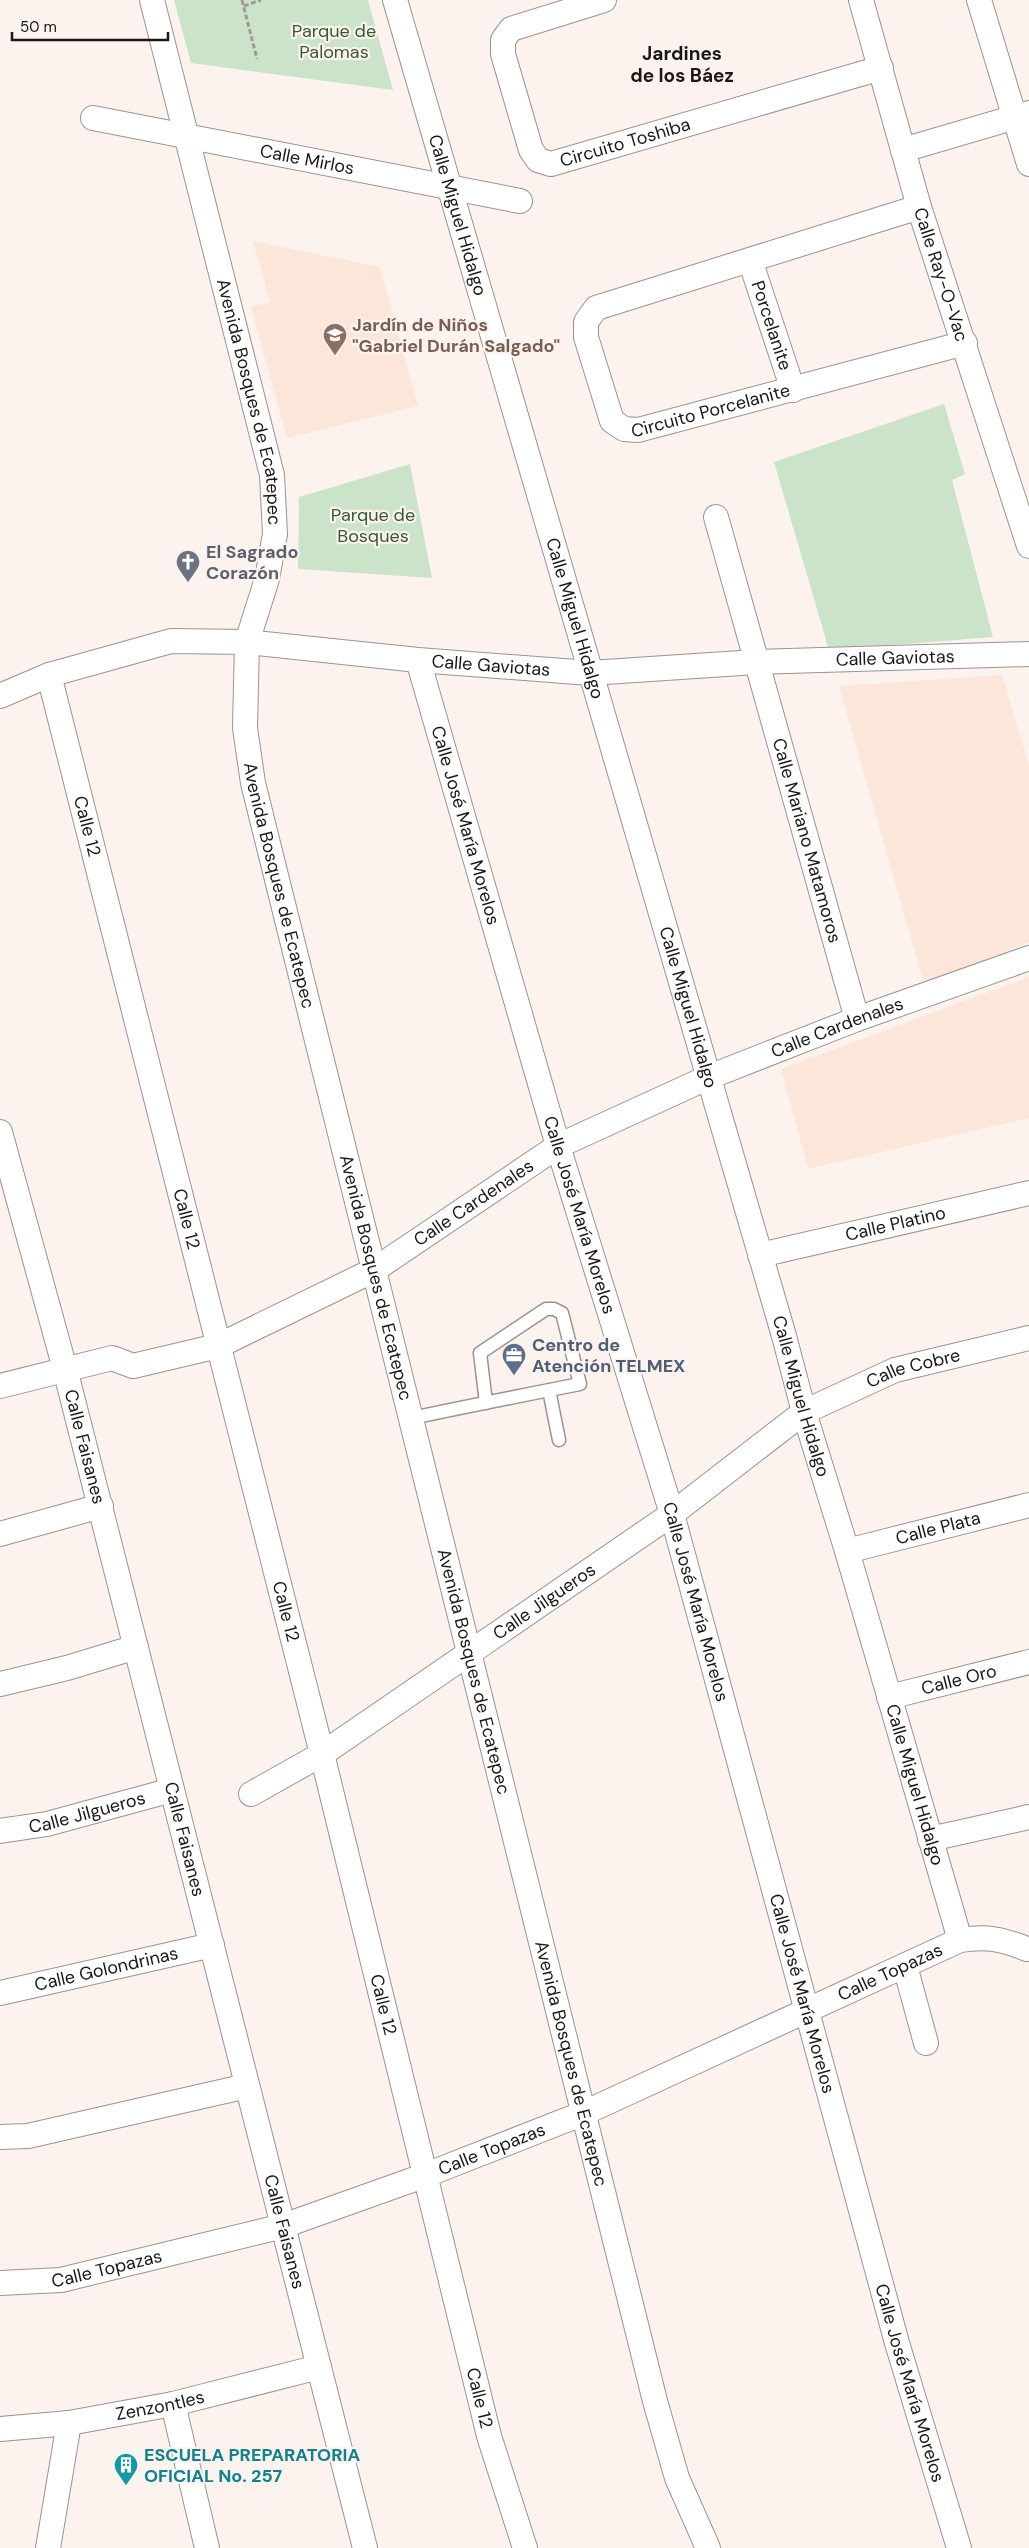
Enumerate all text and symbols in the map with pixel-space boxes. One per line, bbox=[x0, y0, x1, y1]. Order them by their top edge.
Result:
scale bar bbox=[12, 10, 169, 42]
text: 50 m bbox=[20, 17, 57, 37]
park label: Parque de Palomas bbox=[292, 19, 376, 64]
district label: Jardines de los Báez bbox=[630, 41, 734, 88]
street label: Circuito Toshiba bbox=[557, 112, 693, 173]
street label: Calle Miguel Hidalgo bbox=[423, 132, 492, 298]
street label: Calle Mirlos bbox=[258, 139, 356, 181]
street label: Calle Ray-O-Vac bbox=[908, 204, 974, 345]
street label: Avenida Bosques de Ecatepec bbox=[211, 276, 287, 526]
street label: Porcelanite bbox=[746, 278, 798, 373]
place label: Jardín de Niños "Gabriel Durán Salgado" bbox=[352, 313, 560, 358]
school or university icon: Jardín de Niños "Gabriel Durán Salgado" bbox=[322, 322, 348, 356]
street label: Circuito Porcelanite bbox=[630, 378, 793, 442]
park label: Parque de Bosques bbox=[331, 503, 415, 548]
street label: Calle Miguel Hidalgo bbox=[540, 535, 610, 702]
place label: El Sagrado Corazón bbox=[206, 540, 298, 585]
church icon: El Sagrado Corazón bbox=[175, 549, 201, 583]
street label: Calle Gaviotas bbox=[835, 644, 955, 672]
street label: Calle Gaviotas bbox=[431, 649, 551, 682]
street label: Calle José María Morelos bbox=[426, 723, 506, 928]
street label: Calle Mariano Matamoros bbox=[767, 735, 847, 946]
street label: Avenida Bosques de Ecatepec bbox=[238, 761, 321, 1011]
street label: Calle 12 bbox=[68, 793, 106, 859]
street label: Calle Miguel Hidalgo bbox=[653, 924, 723, 1091]
street label: Calle Cardenales bbox=[767, 992, 906, 1064]
street label: Calle José María Morelos bbox=[538, 1113, 621, 1317]
street label: Avenida Bosques de Ecatepec bbox=[334, 1152, 418, 1403]
street label: Calle Cardenales bbox=[409, 1154, 538, 1252]
street label: Calle 12 bbox=[167, 1186, 206, 1252]
street label: Calle Platino bbox=[843, 1201, 948, 1247]
street label: Calle Miguel Hidalgo bbox=[767, 1313, 835, 1480]
place label: Centro de Atención TELMEX bbox=[532, 1333, 685, 1378]
office icon: Centro de Atención TELMEX bbox=[501, 1342, 527, 1376]
street label: Calle Cobre bbox=[862, 1343, 963, 1394]
street label: Calle Faisanes bbox=[59, 1387, 111, 1507]
street label: Calle José María Morelos bbox=[657, 1499, 734, 1704]
street label: Calle Plata bbox=[893, 1506, 983, 1550]
street label: Avenida Bosques de Ecatepec bbox=[432, 1546, 516, 1797]
street label: Calle Jilgueros bbox=[488, 1558, 600, 1645]
street label: Calle 12 bbox=[267, 1579, 305, 1644]
street label: Calle Oro bbox=[919, 1659, 999, 1700]
street label: Calle Miguel Hidalgo bbox=[880, 1701, 950, 1868]
street label: Calle Faisanes bbox=[159, 1779, 211, 1899]
street label: Calle Jilgueros bbox=[27, 1786, 148, 1839]
street label: Calle José María Morelos bbox=[764, 1891, 841, 2096]
street label: Avenida Bosques de Ecatepec bbox=[529, 1938, 613, 2189]
street label: Calle Topazas bbox=[834, 1938, 946, 2007]
street label: Calle Golondrinas bbox=[32, 1941, 180, 1997]
street label: Calle 12 bbox=[364, 1972, 402, 2037]
street label: Calle Topazas bbox=[435, 2117, 549, 2181]
street label: Calle Faisanes bbox=[258, 2172, 311, 2292]
street label: Calle Topazas bbox=[51, 2244, 164, 2292]
street label: Calle José María Morelos bbox=[869, 2281, 950, 2485]
street label: Calle 12 bbox=[461, 2365, 499, 2431]
street label: Zenzontles bbox=[114, 2385, 207, 2426]
place label: ESCUELA PREPARATORIA OFICIAL No. 257 bbox=[144, 2443, 360, 2488]
building icon: ESCUELA PREPARATORIA OFICIAL No. 257 bbox=[113, 2452, 139, 2486]

